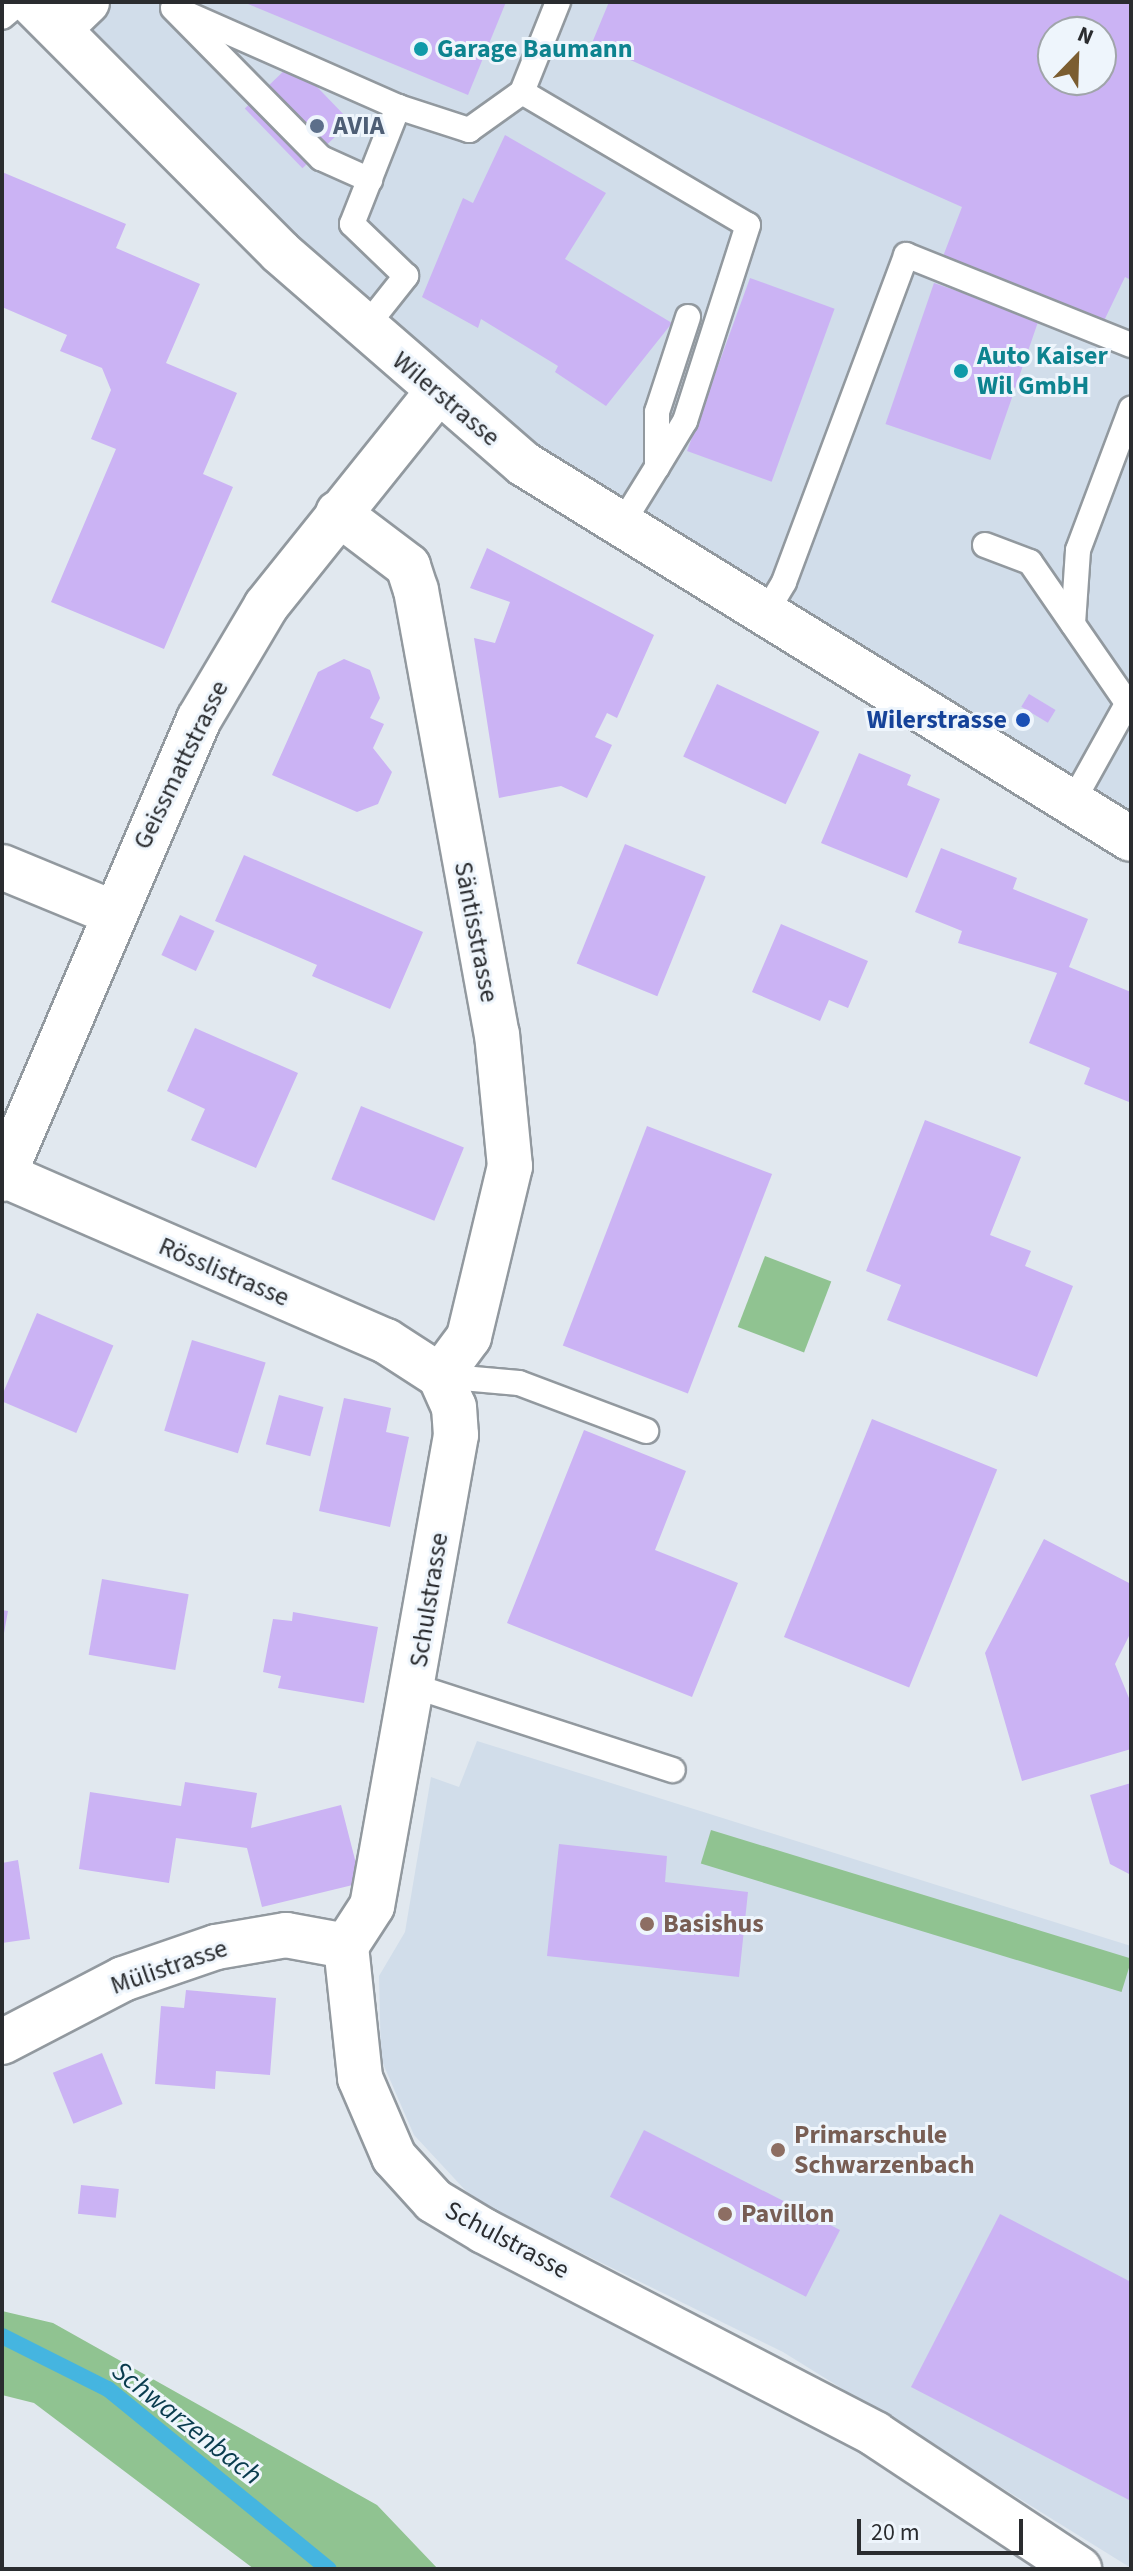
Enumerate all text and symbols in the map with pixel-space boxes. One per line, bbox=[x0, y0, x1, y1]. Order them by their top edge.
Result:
north arrow bbox=[1037, 16, 1117, 96]
text: N bbox=[1073, 18, 1099, 53]
place label: Garage Baumann bbox=[437, 33, 633, 65]
marker: Garage Baumann bbox=[412, 40, 430, 58]
place label: AVIA bbox=[333, 110, 385, 142]
marker: AVIA bbox=[308, 117, 326, 135]
place label: Auto Kaiser Wil GmbH bbox=[977, 340, 1108, 402]
street label: Wilerstrasse bbox=[386, 345, 506, 453]
marker: Auto Kaiser Wil GmbH bbox=[952, 362, 970, 380]
street label: Geissmattstrasse bbox=[127, 676, 235, 854]
place label: Wilerstrasse bbox=[867, 704, 1007, 736]
marker: Wilerstrasse bbox=[1014, 711, 1032, 729]
street label: Säntisstrasse bbox=[447, 859, 505, 1005]
street label: Rösslistrasse bbox=[154, 1231, 294, 1313]
street label: Schulstrasse bbox=[403, 1530, 455, 1670]
place label: Basishus bbox=[663, 1908, 764, 1940]
marker: Basishus bbox=[638, 1915, 656, 1933]
street label: Mülistrasse bbox=[107, 1932, 231, 2002]
place label: Primarschule Schwarzenbach bbox=[794, 2119, 975, 2180]
marker: Primarschule Schwarzenbach bbox=[769, 2141, 787, 2159]
street label: Schulstrasse bbox=[440, 2194, 574, 2286]
place label: Pavillon bbox=[741, 2198, 834, 2230]
marker: Pavillon bbox=[716, 2205, 734, 2223]
water label: Schwarzenbach bbox=[105, 2354, 269, 2492]
scale bar bbox=[861, 2503, 1027, 2553]
text: 20 m bbox=[871, 2515, 920, 2550]

